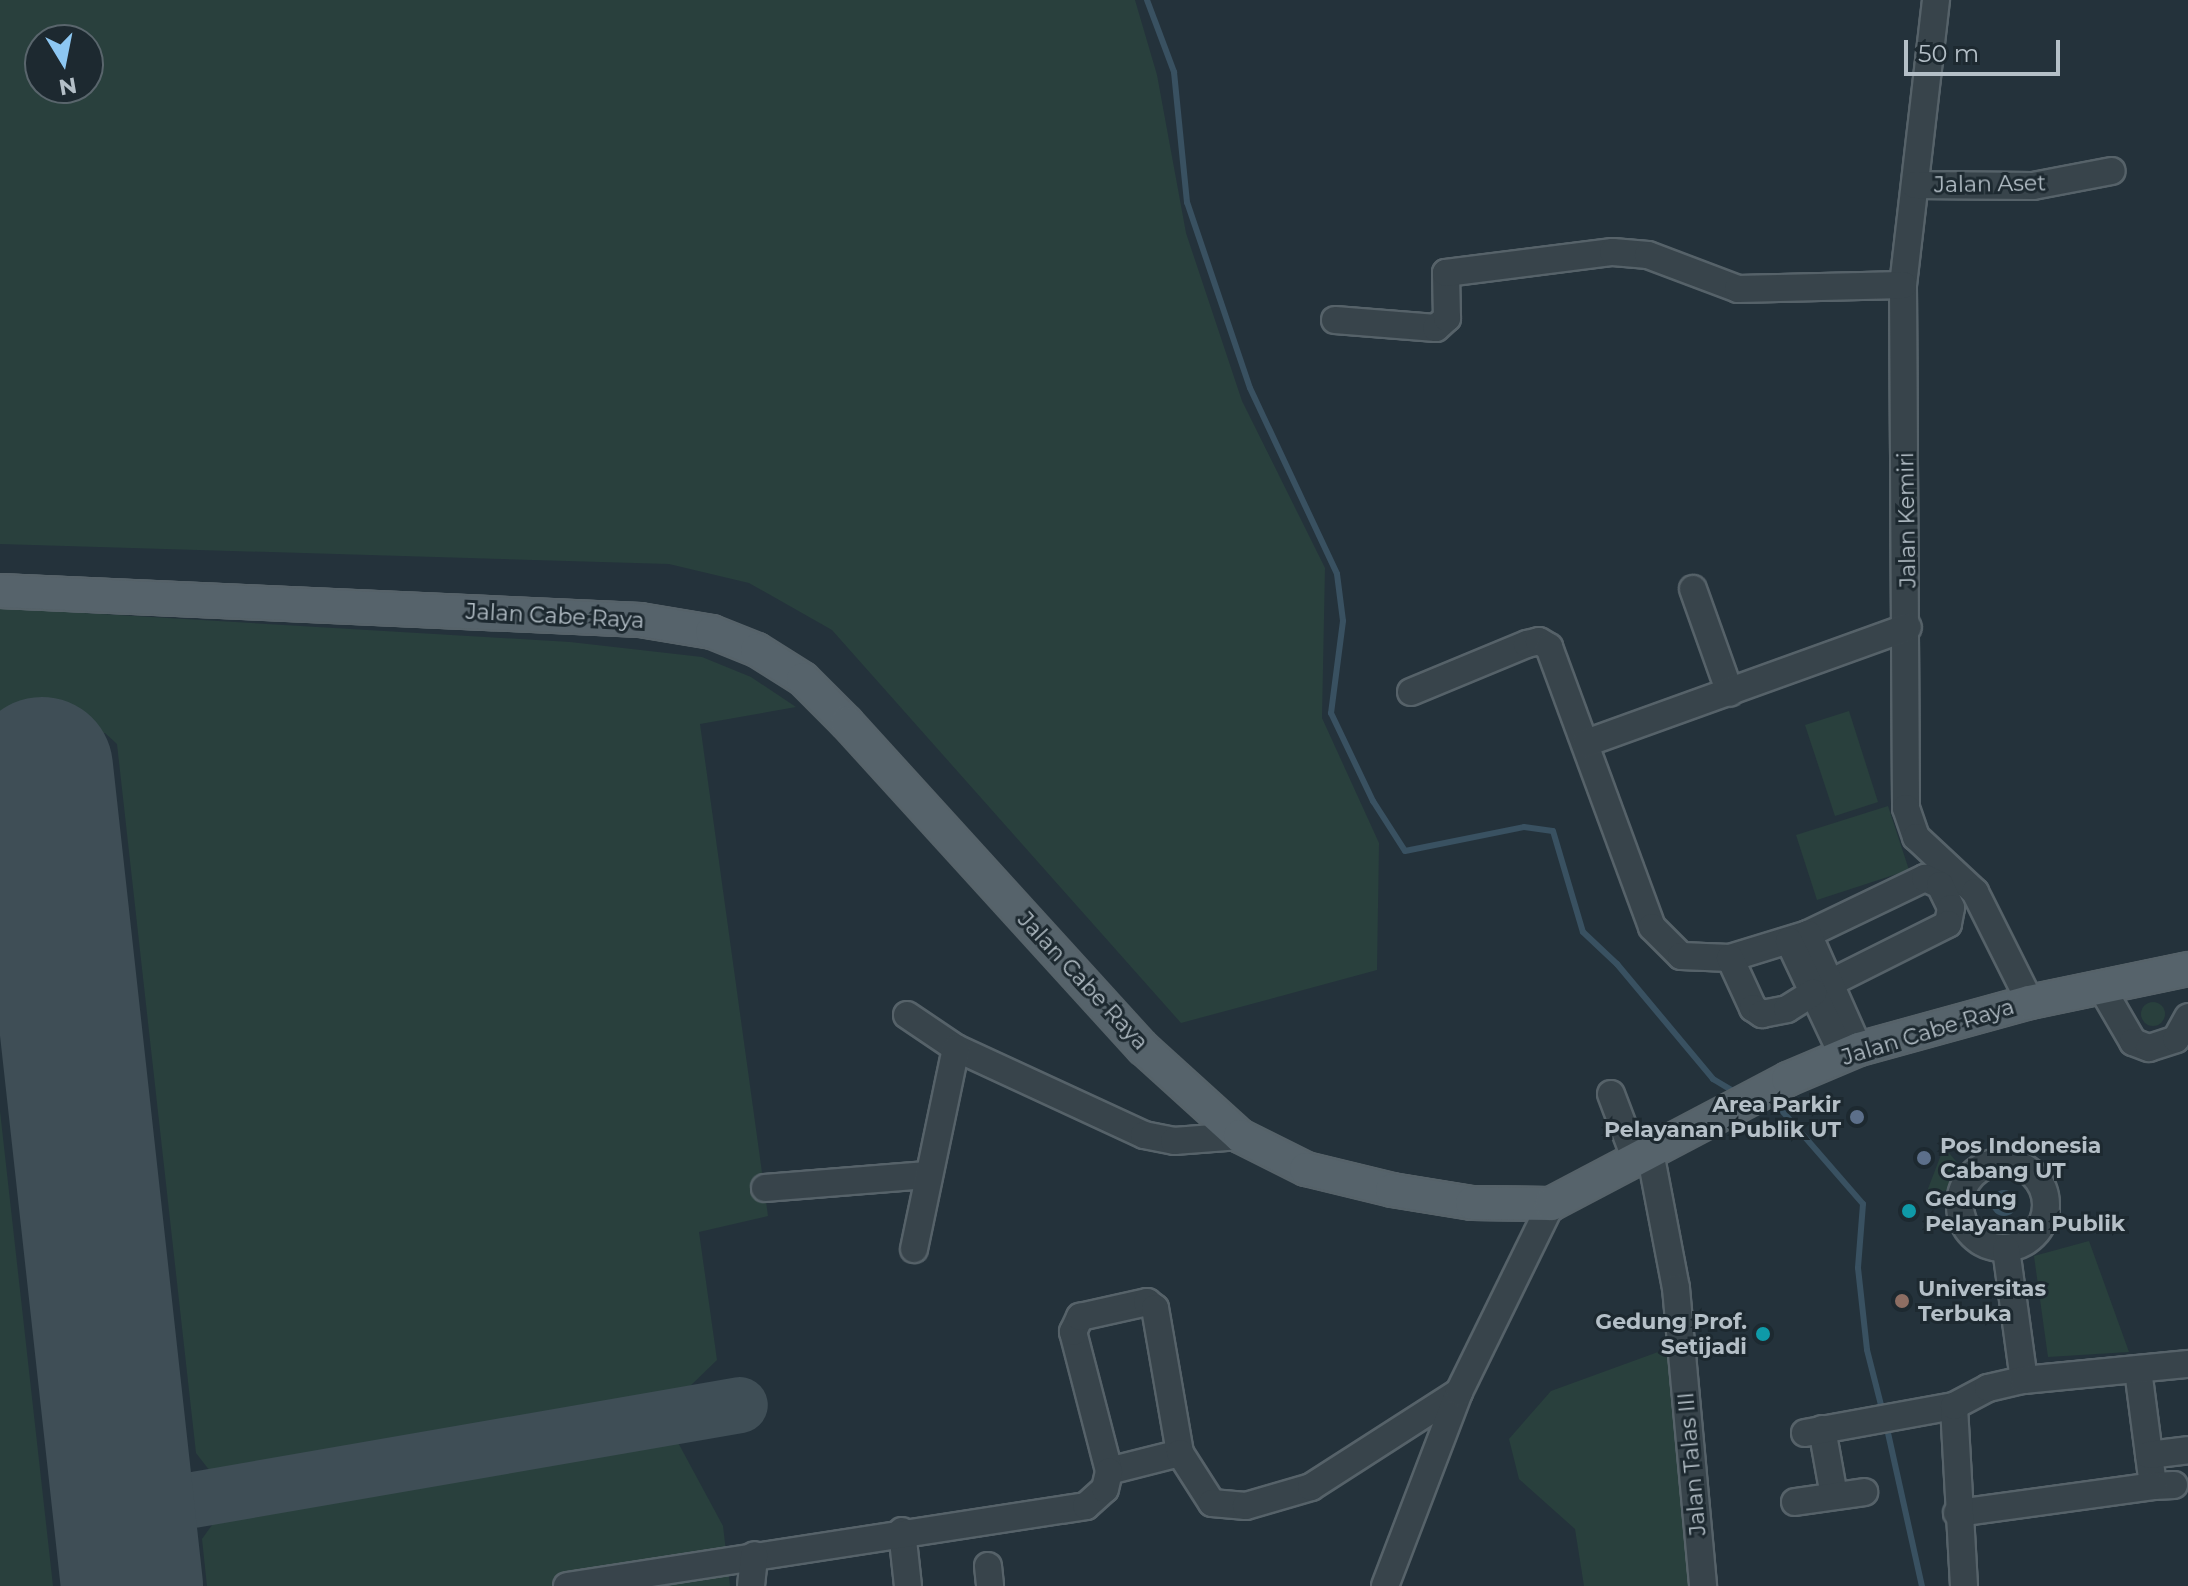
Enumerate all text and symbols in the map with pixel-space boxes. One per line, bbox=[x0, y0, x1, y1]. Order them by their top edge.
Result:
north arrow bbox=[24, 24, 104, 104]
scale bar bbox=[1908, 24, 2064, 74]
text: 50 m bbox=[1918, 39, 1979, 68]
text: N bbox=[57, 71, 79, 101]
street label: Jalan Aset bbox=[1934, 170, 2046, 198]
street label: Jalan Kemiri bbox=[1893, 452, 1921, 588]
street label: Jalan Cabe Raya bbox=[465, 598, 645, 634]
street label: Jalan Cabe Raya bbox=[1012, 907, 1154, 1055]
street label: Jalan Cabe Raya bbox=[1839, 993, 2017, 1071]
place label: Area Parkir Pelayanan Publik UT bbox=[1604, 1091, 1841, 1142]
marker: Area Parkir Pelayanan Publik UT bbox=[1848, 1108, 1866, 1126]
place label: Pos Indonesia Cabang UT bbox=[1940, 1132, 2101, 1184]
marker: Pos Indonesia Cabang UT bbox=[1915, 1149, 1933, 1167]
place label: Gedung Pelayanan Publik bbox=[1925, 1185, 2125, 1236]
marker: Gedung Pelayanan Publik bbox=[1900, 1202, 1918, 1220]
place label: Universitas Terbuka bbox=[1918, 1275, 2046, 1326]
marker: Universitas Terbuka bbox=[1893, 1292, 1911, 1310]
place label: Gedung Prof. Setijadi bbox=[1595, 1308, 1747, 1360]
marker: Gedung Prof. Setijadi bbox=[1754, 1325, 1772, 1343]
street label: Jalan Talas III bbox=[1673, 1391, 1711, 1537]

